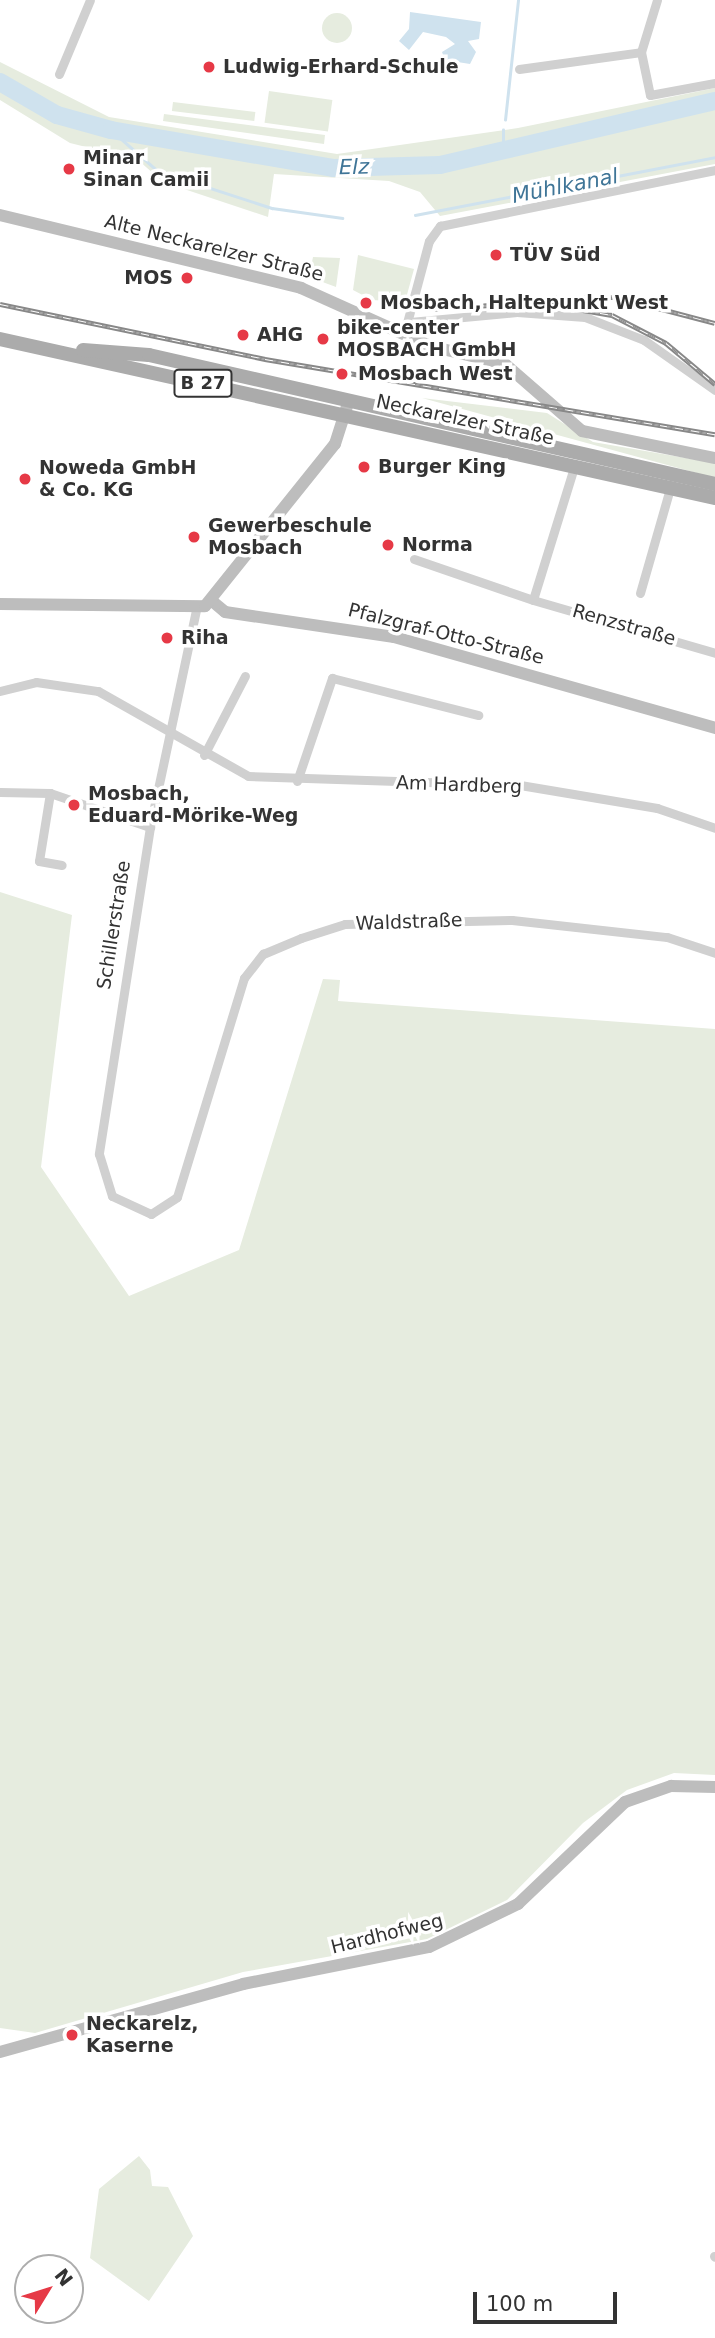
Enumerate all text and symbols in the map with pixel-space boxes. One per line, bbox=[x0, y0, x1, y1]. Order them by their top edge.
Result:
place label: Ludwig-Erhard-Schule bbox=[223, 56, 459, 78]
marker: Ludwig-Erhard-Schule bbox=[201, 59, 217, 75]
place label: Minar Sinan Camii bbox=[83, 147, 209, 191]
water label: Elz bbox=[339, 154, 369, 180]
marker: Minar Sinan Camii bbox=[61, 161, 77, 177]
water label: Mühlkanal bbox=[510, 163, 620, 209]
street label: Alte Neckarelzer Straße bbox=[102, 210, 326, 286]
place label: TÜV Süd bbox=[510, 244, 601, 266]
marker: TÜV Süd bbox=[488, 247, 504, 263]
place label: MOS bbox=[124, 267, 173, 289]
marker: MOS bbox=[179, 270, 195, 286]
place label: Mosbach, Haltepunkt West bbox=[380, 292, 668, 314]
marker: Mosbach, Haltepunkt West bbox=[358, 295, 374, 311]
place label: bike-center MOSBACH GmbH bbox=[337, 317, 516, 361]
place label: AHG bbox=[257, 324, 303, 346]
marker: AHG bbox=[235, 327, 251, 343]
marker: bike-center MOSBACH GmbH bbox=[315, 331, 331, 347]
place label: Mosbach West bbox=[358, 363, 513, 385]
marker: Mosbach West bbox=[332, 364, 352, 384]
road number: B 27 bbox=[173, 368, 233, 398]
street label: Neckarelzer Straße bbox=[374, 390, 556, 450]
place label: Burger King bbox=[378, 456, 506, 478]
place label: Noweda GmbH & Co. KG bbox=[39, 457, 196, 501]
marker: Burger King bbox=[356, 459, 372, 475]
marker: Noweda GmbH & Co. KG bbox=[17, 471, 33, 487]
place label: Gewerbeschule Mosbach bbox=[208, 515, 372, 559]
marker: Gewerbeschule Mosbach bbox=[186, 529, 202, 545]
place label: Norma bbox=[402, 534, 473, 556]
marker: Norma bbox=[380, 537, 396, 553]
street label: Pfalzgraf-Otto-Straße bbox=[346, 599, 546, 669]
street label: Renzstraße bbox=[570, 599, 678, 651]
place label: Riha bbox=[181, 627, 228, 649]
marker: Riha bbox=[159, 630, 175, 646]
street label: Am Hardberg bbox=[395, 771, 523, 799]
place label: Mosbach, Eduard-Mörike-Weg bbox=[88, 783, 298, 827]
marker: Mosbach, Eduard-Mörike-Weg bbox=[66, 797, 82, 813]
street label: Schillerstraße bbox=[93, 859, 135, 991]
street label: Waldstraße bbox=[355, 909, 463, 935]
street label: Hardhofweg bbox=[329, 1909, 445, 1959]
place label: Neckarelz, Kaserne bbox=[86, 2013, 199, 2057]
marker: Neckarelz, Kaserne bbox=[64, 2027, 80, 2043]
north arrow bbox=[14, 2254, 84, 2324]
text: N bbox=[50, 2264, 78, 2290]
scale bar bbox=[477, 2278, 620, 2322]
text: 100 m bbox=[486, 2292, 553, 2316]

